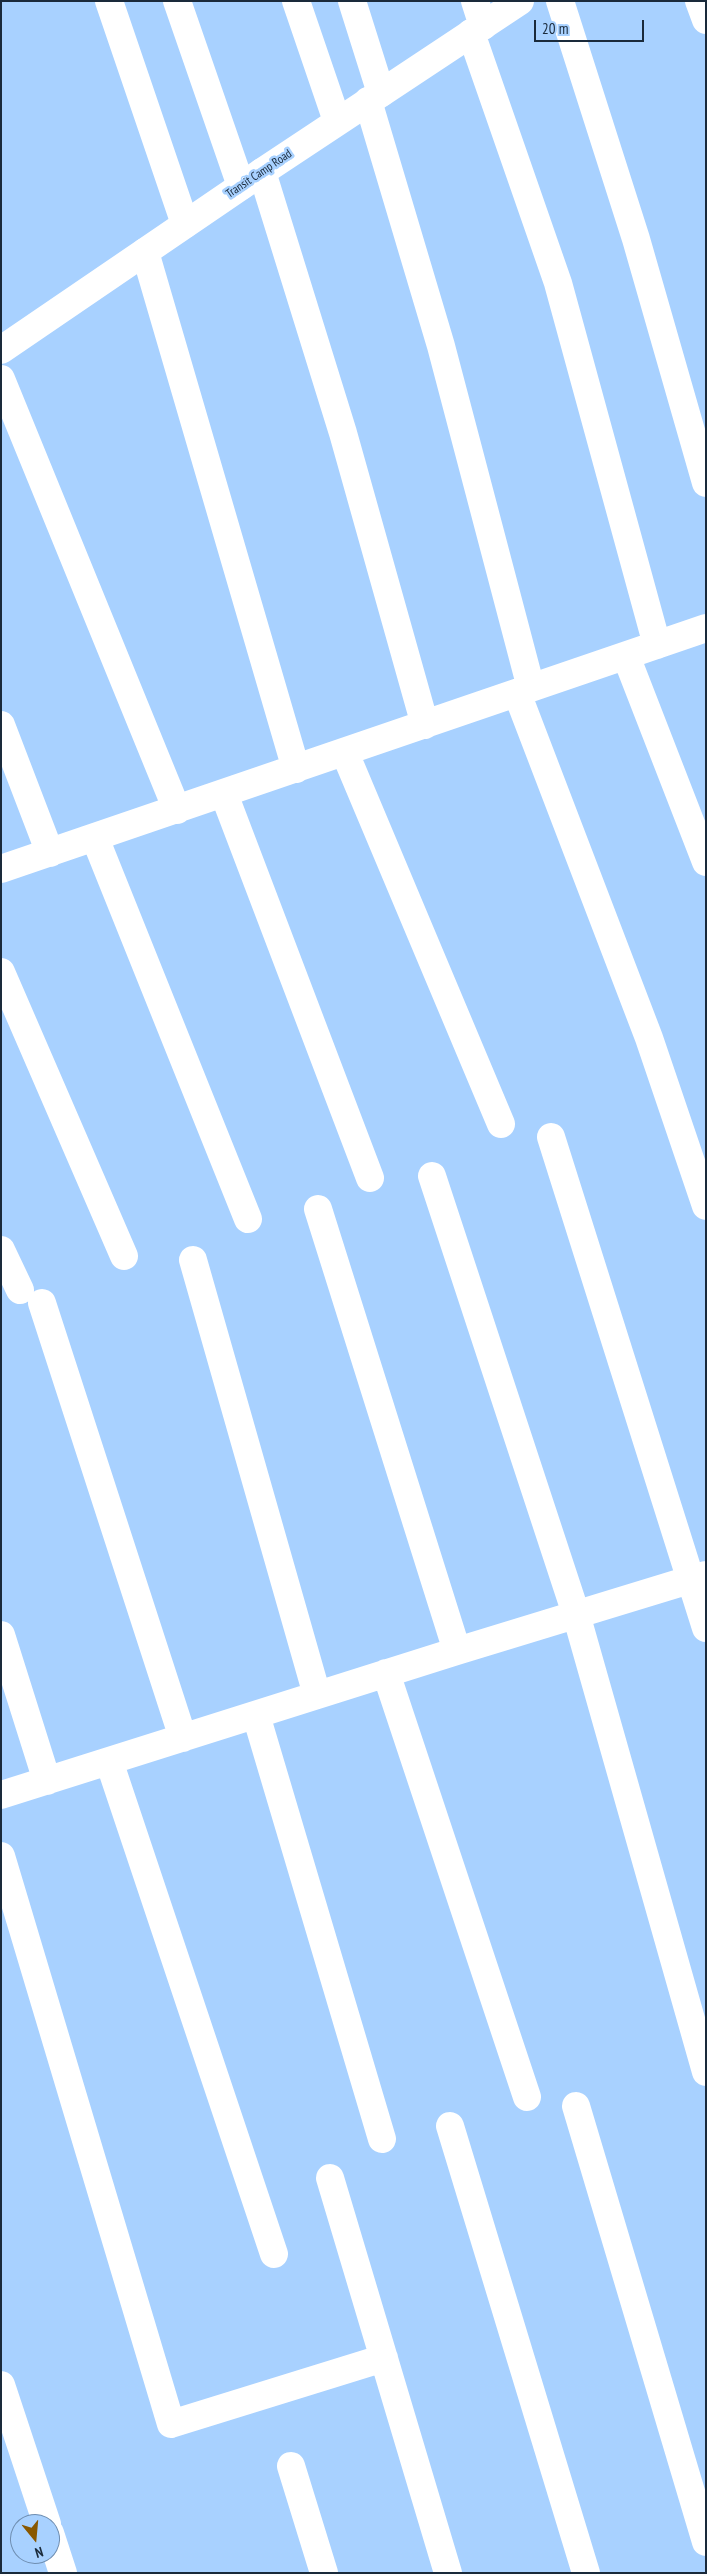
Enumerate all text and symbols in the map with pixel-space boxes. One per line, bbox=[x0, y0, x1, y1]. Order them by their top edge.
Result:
scale bar bbox=[537, 10, 647, 42]
text: 20 m bbox=[542, 19, 568, 38]
street label: Transit Camp Road bbox=[223, 147, 295, 201]
north arrow bbox=[10, 2514, 60, 2564]
text: N bbox=[33, 2543, 45, 2562]

